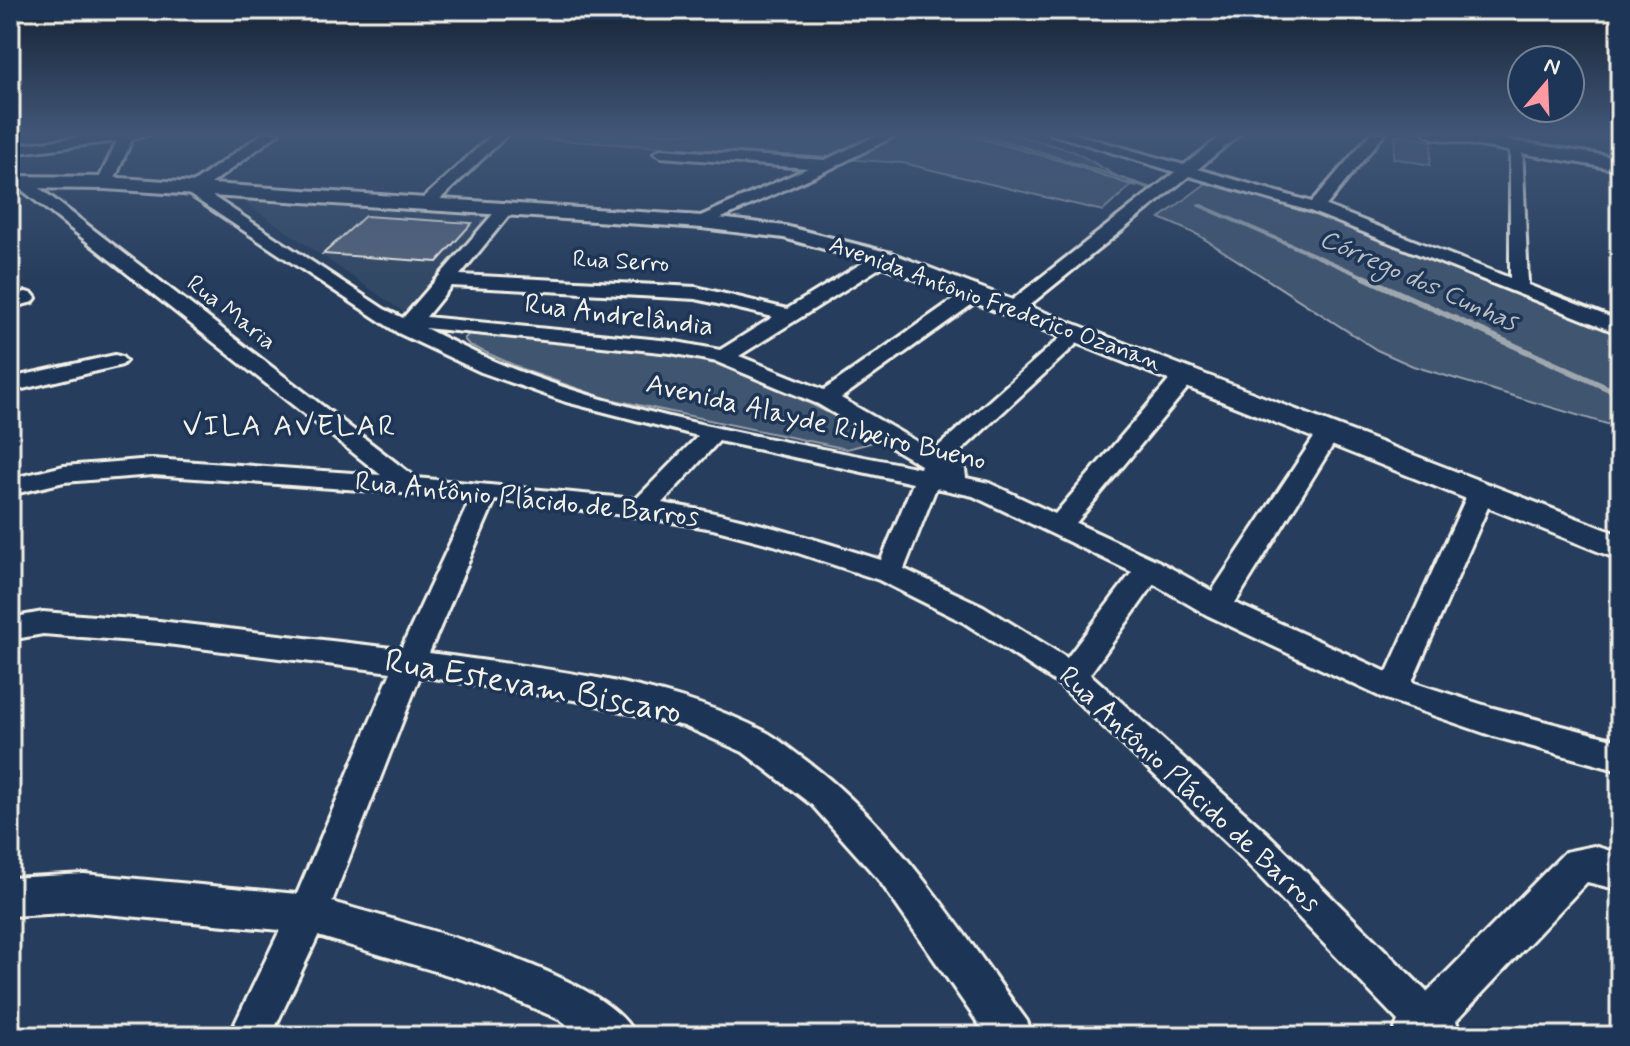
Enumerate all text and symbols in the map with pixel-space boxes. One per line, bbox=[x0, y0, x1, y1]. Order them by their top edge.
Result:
north arrow bbox=[1506, 44, 1586, 124]
text: N bbox=[1540, 51, 1563, 83]
water label: Córrego dos Cunhas bbox=[1313, 222, 1525, 343]
street label: Avenida Antônio Frederico Ozanan bbox=[825, 229, 1166, 379]
street label: Rua Serro bbox=[572, 244, 670, 280]
street label: Rua Maria bbox=[180, 268, 282, 358]
street label: Rua Andrelândia bbox=[522, 286, 716, 346]
street label: Avenida Alayde Ribeiro Bueno bbox=[642, 366, 990, 480]
district label: VILA AVELAR bbox=[182, 407, 398, 446]
street label: Rua Antônio Plácido de Barros bbox=[353, 464, 701, 536]
street label: Rua Estevam Biscaro bbox=[381, 639, 685, 735]
street label: Rua Antônio Plácido de Barros bbox=[1050, 659, 1328, 921]

